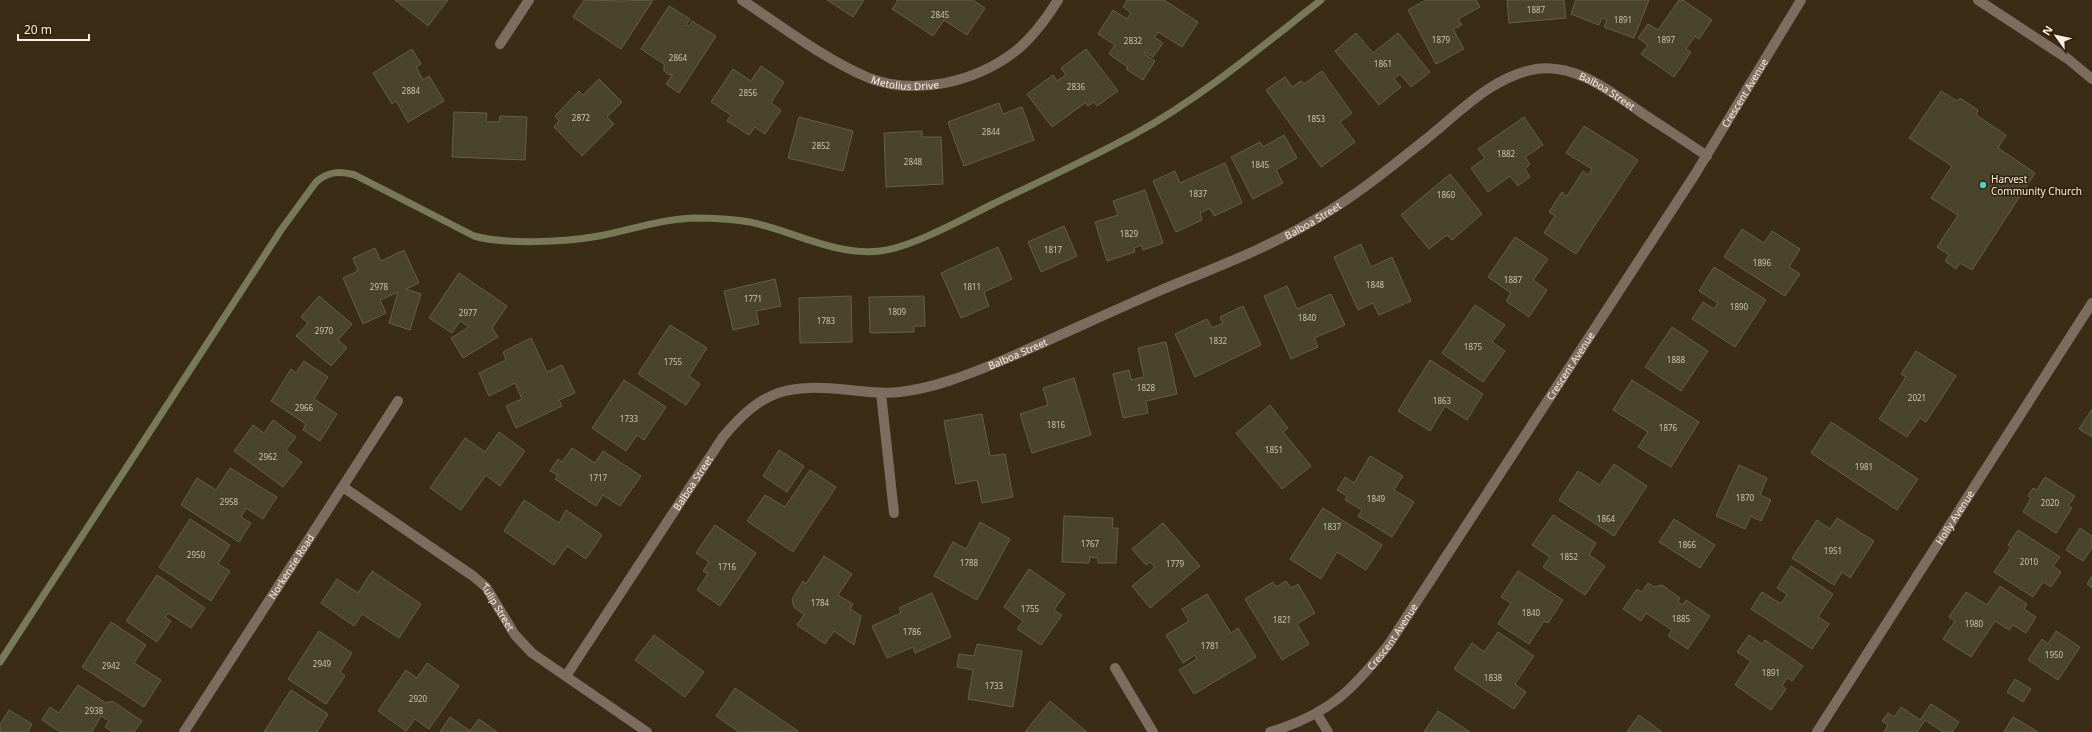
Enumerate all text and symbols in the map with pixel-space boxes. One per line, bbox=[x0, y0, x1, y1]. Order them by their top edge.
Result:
house number: 1887 bbox=[1527, 4, 1546, 15]
house number: 2845 bbox=[931, 9, 950, 20]
house number: 1891 bbox=[1614, 14, 1632, 25]
scale bar bbox=[18, 16, 89, 42]
north arrow bbox=[2036, 16, 2076, 56]
text: 20 m bbox=[24, 21, 52, 38]
text: N bbox=[2038, 22, 2056, 38]
house number: 1879 bbox=[1432, 34, 1451, 45]
house number: 1897 bbox=[1657, 34, 1676, 45]
house number: 2832 bbox=[1124, 35, 1143, 46]
house number: 2864 bbox=[669, 52, 688, 63]
street label: Crescent Avenue bbox=[1718, 55, 1771, 130]
house number: 1861 bbox=[1374, 58, 1392, 69]
street label: Balboa Street bbox=[1577, 69, 1638, 113]
street label: Metolius Drive bbox=[869, 72, 940, 93]
house number: 2836 bbox=[1067, 81, 1086, 92]
house number: 2884 bbox=[402, 85, 421, 96]
house number: 2856 bbox=[739, 87, 758, 98]
house number: 2872 bbox=[572, 112, 591, 123]
house number: 1853 bbox=[1307, 113, 1326, 124]
house number: 2844 bbox=[982, 126, 1001, 137]
house number: 2852 bbox=[812, 140, 831, 151]
house number: 1882 bbox=[1497, 148, 1516, 159]
house number: 2848 bbox=[904, 156, 923, 167]
house number: 1845 bbox=[1251, 159, 1270, 170]
place label: Harvest Community Church bbox=[1991, 172, 2082, 198]
marker: Harvest Community Church bbox=[1978, 180, 1988, 190]
house number: 1837 bbox=[1189, 188, 1208, 199]
house number: 1860 bbox=[1437, 189, 1456, 200]
street label: Balboa Street bbox=[1282, 198, 1344, 242]
house number: 1829 bbox=[1120, 228, 1139, 239]
house number: 1817 bbox=[1044, 244, 1063, 255]
house number: 1896 bbox=[1753, 257, 1772, 268]
house number: 1887 bbox=[1504, 274, 1523, 285]
house number: 1848 bbox=[1366, 279, 1385, 290]
house number: 2978 bbox=[370, 281, 389, 292]
house number: 1811 bbox=[963, 281, 981, 292]
house number: 1771 bbox=[744, 293, 762, 304]
house number: 1890 bbox=[1730, 301, 1749, 312]
house number: 1809 bbox=[888, 306, 907, 317]
house number: 2977 bbox=[459, 307, 478, 318]
house number: 1840 bbox=[1298, 312, 1317, 323]
house number: 1783 bbox=[817, 315, 836, 326]
house number: 2970 bbox=[315, 325, 334, 336]
street label: Crescent Avenue bbox=[1543, 329, 1598, 403]
street label: Balboa Street bbox=[986, 335, 1050, 373]
house number: 1832 bbox=[1209, 335, 1228, 346]
house number: 1875 bbox=[1464, 341, 1483, 352]
house number: 1888 bbox=[1667, 354, 1686, 365]
house number: 1755 bbox=[664, 356, 683, 367]
house number: 1828 bbox=[1137, 382, 1156, 393]
house number: 2021 bbox=[1908, 392, 1926, 403]
house number: 1863 bbox=[1433, 395, 1452, 406]
house number: 2966 bbox=[295, 402, 314, 413]
house number: 1733 bbox=[620, 413, 639, 424]
house number: 1816 bbox=[1047, 419, 1066, 430]
house number: 1876 bbox=[1659, 422, 1678, 433]
house number: 1851 bbox=[1265, 444, 1283, 455]
house number: 2962 bbox=[259, 451, 278, 462]
street label: Balboa Street bbox=[670, 452, 716, 513]
house number: 1981 bbox=[1855, 461, 1873, 472]
house number: 1717 bbox=[589, 472, 608, 483]
street label: Holly Avenue bbox=[1932, 487, 1977, 547]
house number: 1870 bbox=[1736, 492, 1755, 503]
house number: 1849 bbox=[1367, 493, 1386, 504]
house number: 2958 bbox=[220, 496, 239, 507]
house number: 2020 bbox=[2041, 497, 2060, 508]
house number: 1864 bbox=[1597, 513, 1616, 524]
house number: 1837 bbox=[1323, 521, 1342, 532]
street label: Norkenzie Road bbox=[265, 531, 317, 602]
house number: 1767 bbox=[1081, 538, 1100, 549]
house number: 1866 bbox=[1678, 539, 1697, 550]
house number: 1951 bbox=[1824, 545, 1842, 556]
house number: 2950 bbox=[187, 549, 206, 560]
house number: 1852 bbox=[1560, 551, 1579, 562]
house number: 2010 bbox=[2020, 556, 2039, 567]
house number: 1788 bbox=[960, 557, 979, 568]
house number: 1779 bbox=[1166, 558, 1185, 569]
house number: 1716 bbox=[718, 561, 737, 572]
street label: Tulip Street bbox=[479, 580, 518, 634]
house number: 1784 bbox=[811, 597, 830, 608]
street label: Crescent Avenue bbox=[1364, 600, 1421, 673]
house number: 1755 bbox=[1021, 603, 1040, 614]
house number: 1840 bbox=[1522, 607, 1541, 618]
house number: 1885 bbox=[1672, 613, 1691, 624]
house number: 1821 bbox=[1273, 614, 1291, 625]
house number: 1980 bbox=[1965, 618, 1984, 629]
house number: 1786 bbox=[903, 626, 922, 637]
house number: 1781 bbox=[1201, 640, 1219, 651]
house number: 1950 bbox=[2045, 649, 2064, 660]
house number: 2949 bbox=[313, 658, 332, 669]
house number: 2942 bbox=[102, 660, 121, 671]
house number: 1891 bbox=[1762, 667, 1780, 678]
house number: 1838 bbox=[1484, 672, 1503, 683]
house number: 1733 bbox=[985, 680, 1004, 691]
house number: 2920 bbox=[409, 693, 428, 704]
house number: 2938 bbox=[85, 705, 104, 716]

